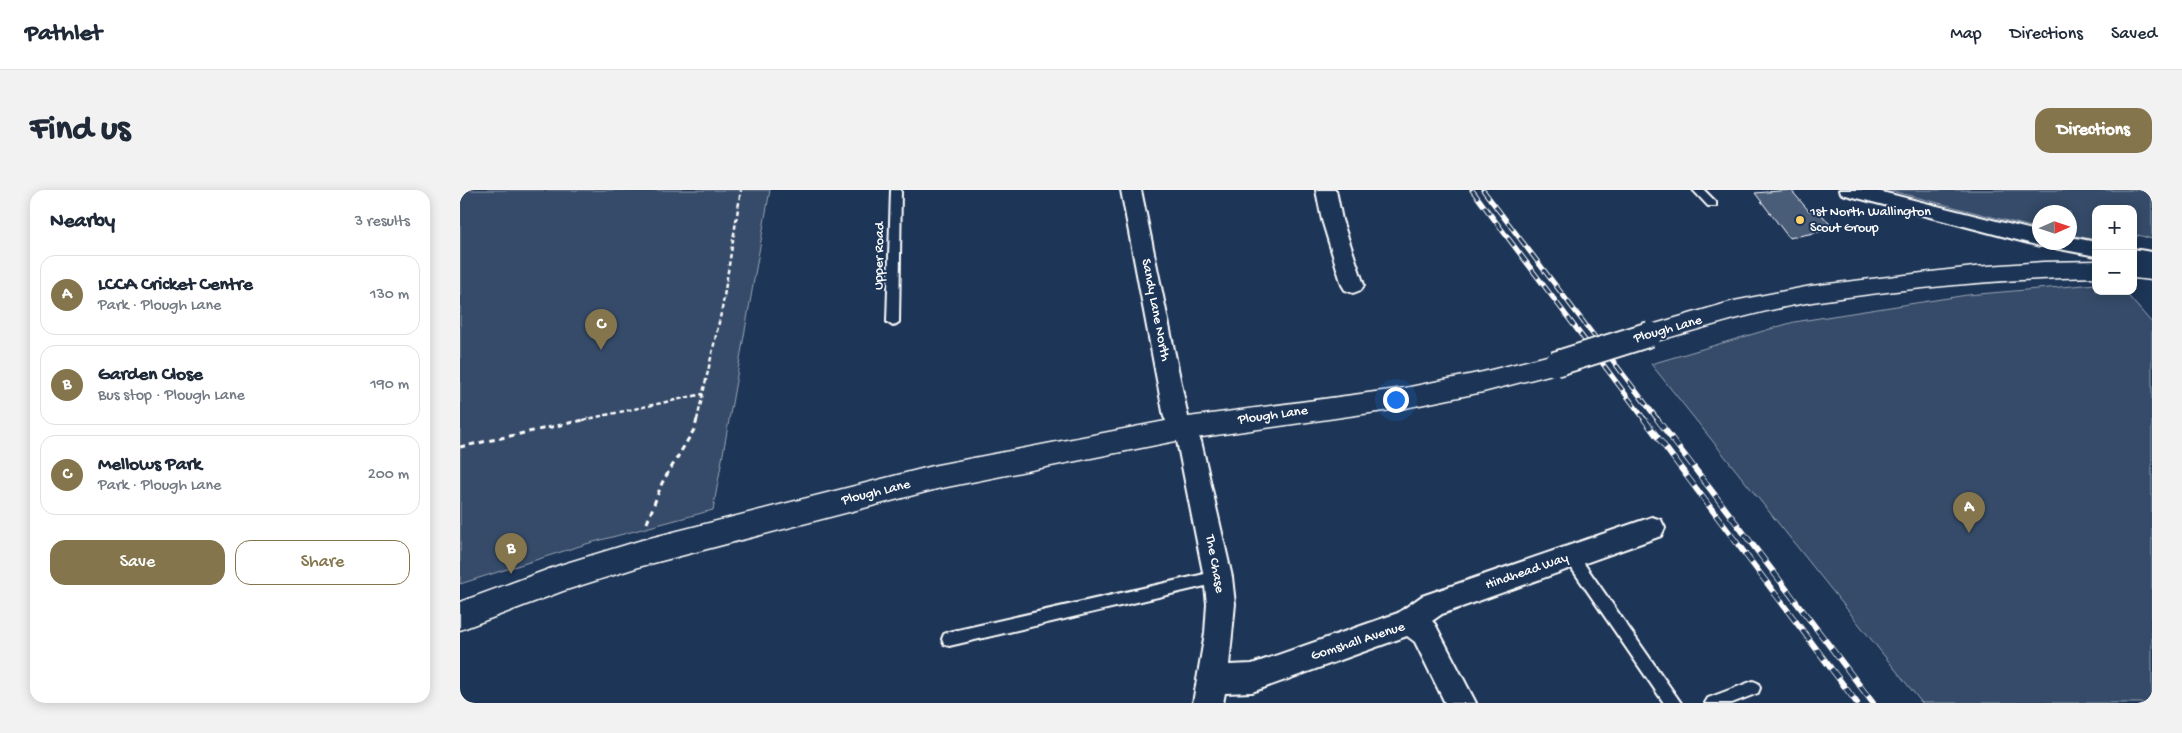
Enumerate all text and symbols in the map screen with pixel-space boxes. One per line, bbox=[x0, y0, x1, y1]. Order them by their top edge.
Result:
text: Pathlet bbox=[25, 20, 102, 49]
text: Map bbox=[1950, 24, 1982, 45]
text: Directions bbox=[2010, 24, 2083, 45]
text: Saved bbox=[2111, 24, 2157, 45]
button: Directions bbox=[2035, 108, 2152, 153]
text: Find us bbox=[30, 110, 130, 151]
place label: 1st North Wallington Scout Group bbox=[1809, 204, 1931, 237]
north arrow bbox=[2032, 205, 2077, 250]
map controls bbox=[2092, 205, 2137, 295]
button: + bbox=[2092, 205, 2137, 250]
text: Nearby bbox=[50, 210, 115, 235]
text: 3 results bbox=[355, 213, 410, 232]
marker: 1st North Wallington Scout Group bbox=[1794, 214, 1806, 226]
street label: Upper Road bbox=[871, 220, 889, 290]
button: − bbox=[2092, 250, 2137, 295]
street label: Sandy Lane North bbox=[1137, 257, 1173, 363]
text: LCCA Cricket Centre bbox=[98, 274, 253, 297]
text: A bbox=[62, 286, 72, 305]
text: 130 m bbox=[370, 286, 409, 305]
text: Park · Plough Lane bbox=[98, 297, 221, 316]
pin: C bbox=[585, 309, 617, 350]
street label: Plough Lane bbox=[1631, 312, 1705, 348]
text: Garden Close bbox=[98, 364, 203, 387]
text: B bbox=[63, 376, 71, 395]
text: 190 m bbox=[370, 376, 409, 395]
text: Bus stop · Plough Lane bbox=[98, 387, 245, 406]
your location bbox=[1383, 387, 1409, 413]
street label: Plough Lane bbox=[1236, 403, 1310, 429]
text: Mellows Park bbox=[98, 454, 202, 477]
text: C bbox=[63, 466, 71, 485]
text: 200 m bbox=[368, 466, 409, 485]
street label: Plough Lane bbox=[839, 476, 913, 510]
text: Park · Plough Lane bbox=[98, 477, 221, 496]
pin: A bbox=[1953, 492, 1985, 533]
pin: B bbox=[495, 533, 527, 574]
street label: The Chase bbox=[1200, 533, 1228, 595]
button: Save bbox=[50, 540, 225, 585]
button: Share bbox=[235, 540, 410, 585]
street label: Hindhead Way bbox=[1483, 550, 1571, 594]
street label: Gomshall Avenue bbox=[1309, 619, 1408, 665]

